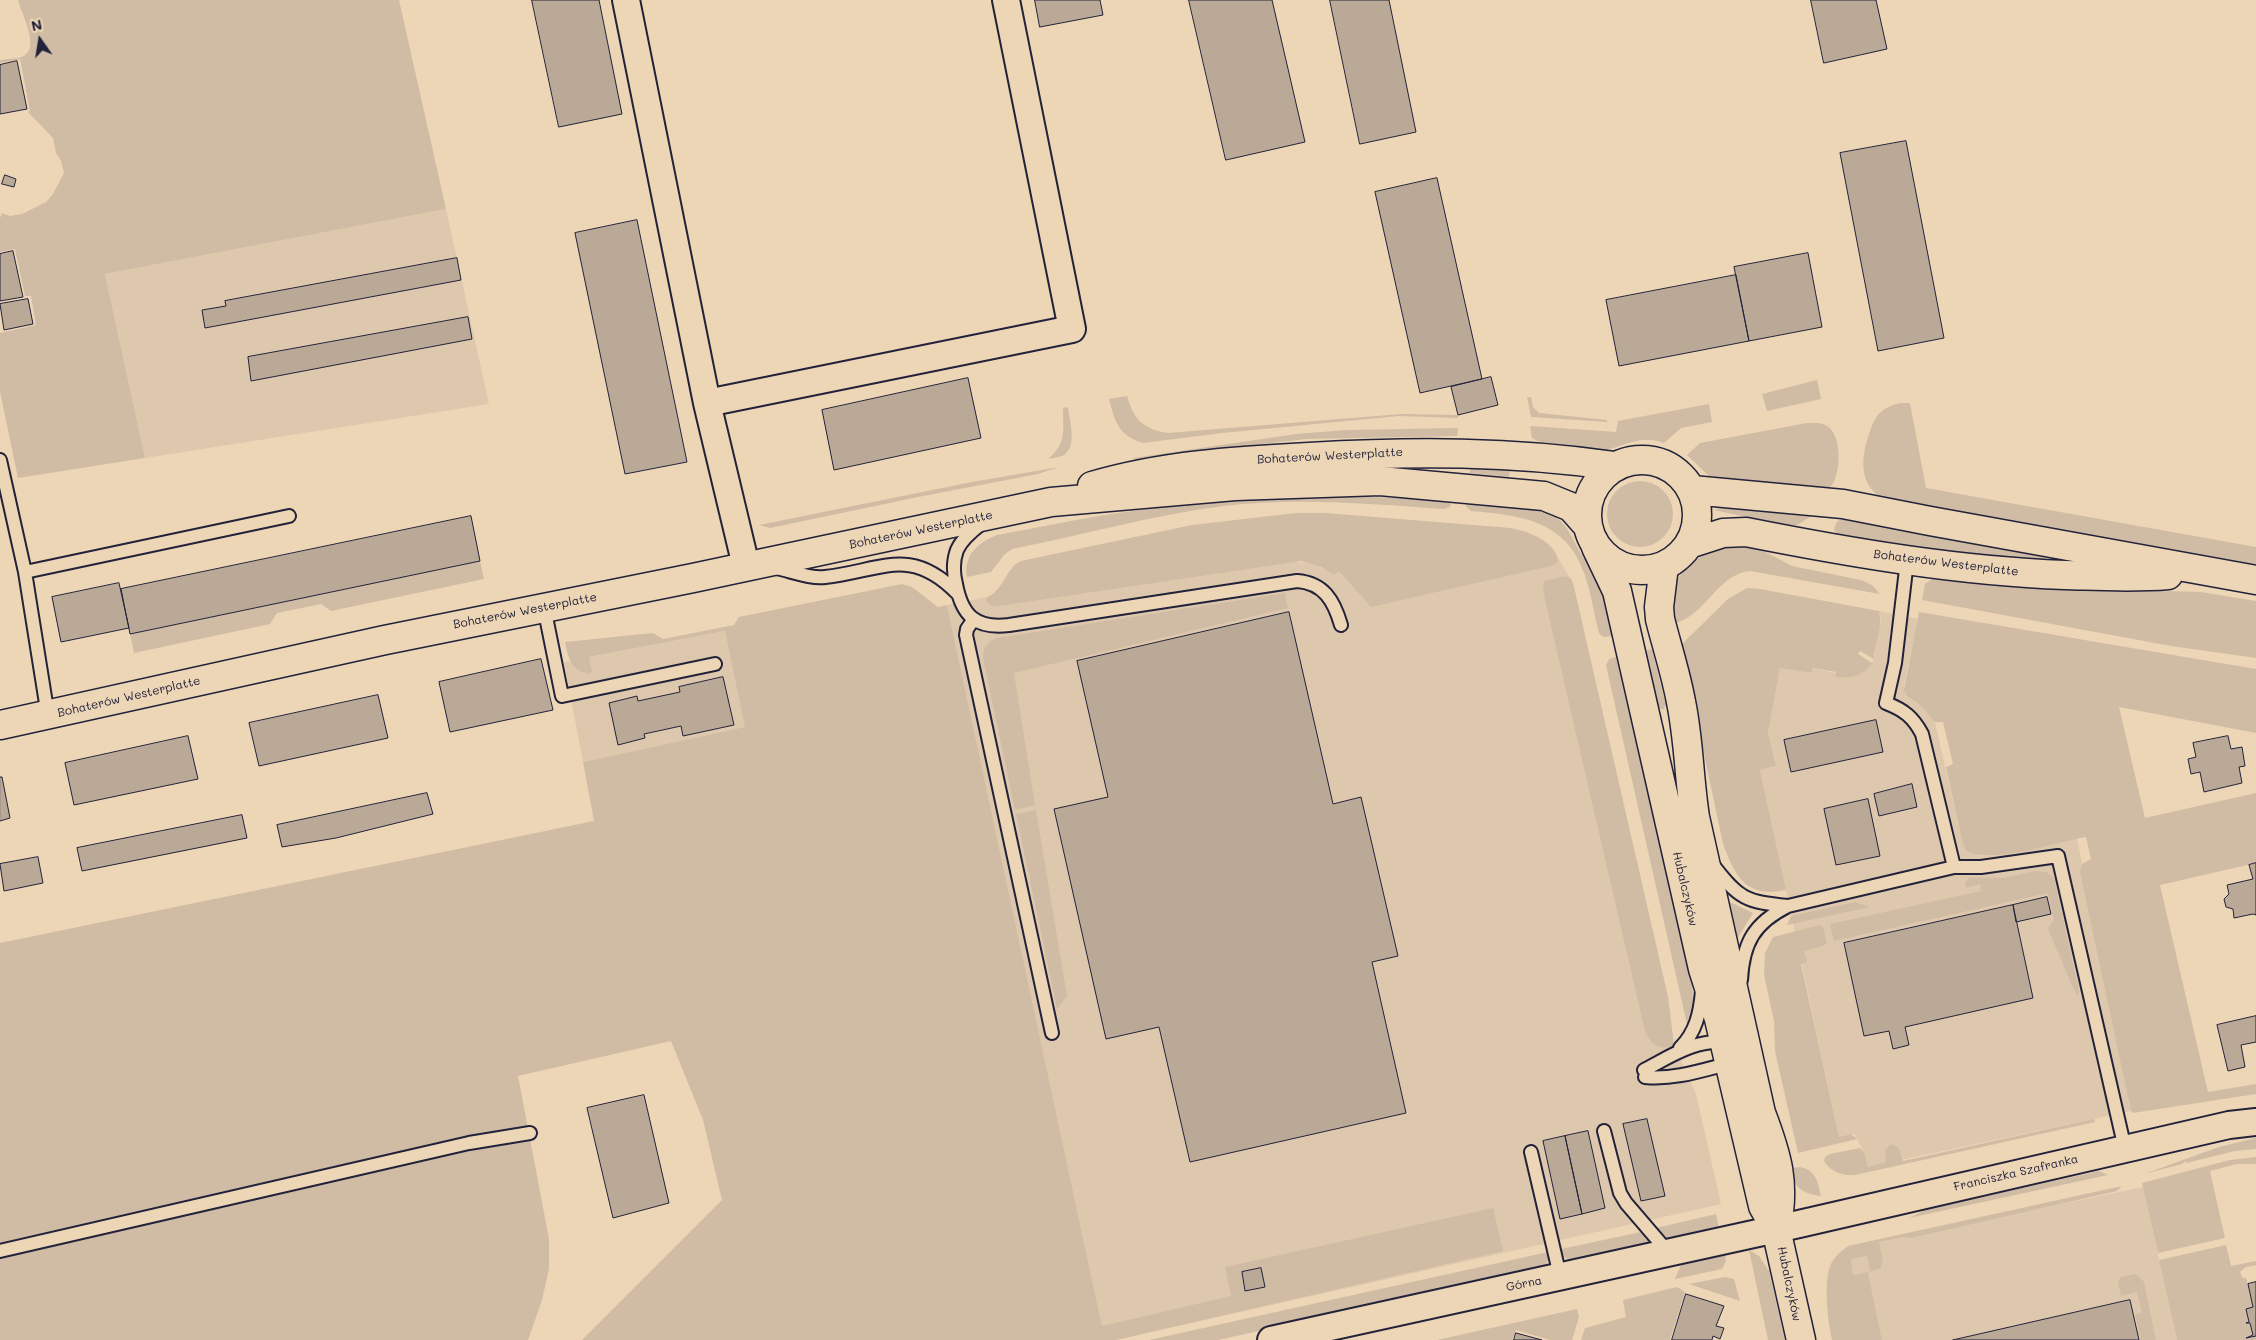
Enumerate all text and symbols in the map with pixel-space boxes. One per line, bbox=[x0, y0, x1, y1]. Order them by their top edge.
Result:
text: N bbox=[29, 14, 44, 35]
north arrow bbox=[15, 15, 65, 65]
street label: Bohaterów Westerplatte bbox=[1257, 445, 1403, 467]
street label: Bohaterów Westerplatte bbox=[848, 508, 994, 552]
street label: Bohaterów Westerplatte bbox=[1873, 547, 2019, 579]
street label: Bohaterów Westerplatte bbox=[452, 590, 598, 632]
street label: Bohaterów Westerplatte bbox=[56, 674, 202, 720]
street label: Hubalczyków bbox=[1669, 850, 1701, 928]
street label: Franciszka Szafranka bbox=[1952, 1152, 2080, 1194]
street label: Hubalczyków bbox=[1774, 1245, 1804, 1323]
street label: Górna bbox=[1505, 1273, 1543, 1295]

